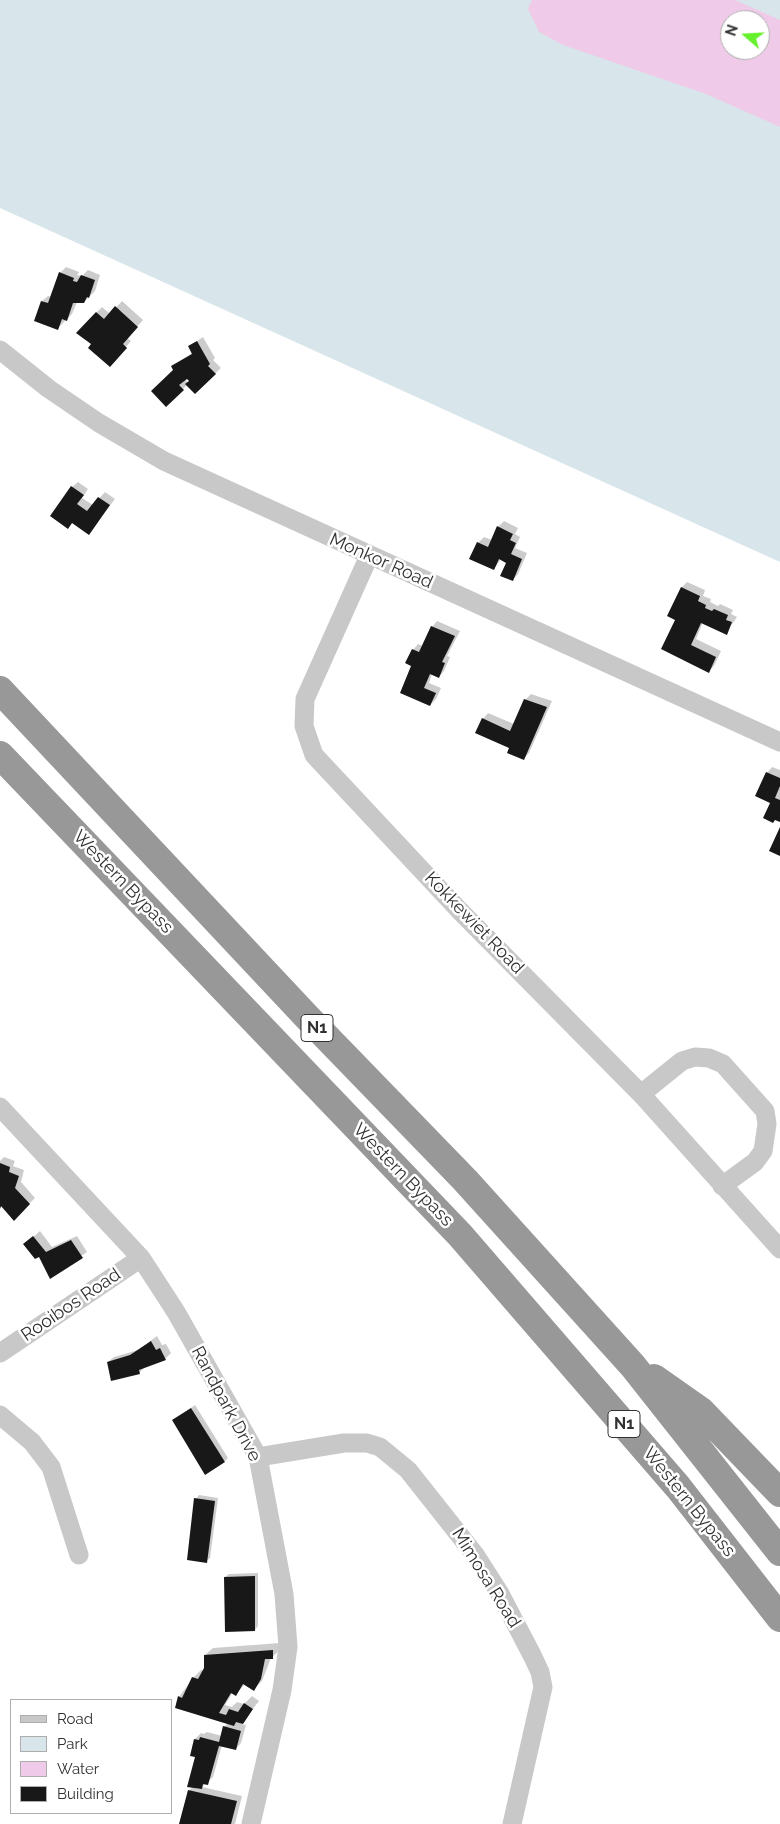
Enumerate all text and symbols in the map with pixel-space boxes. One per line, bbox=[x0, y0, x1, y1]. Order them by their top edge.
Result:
north arrow bbox=[720, 10, 770, 60]
text: N bbox=[722, 23, 741, 38]
street label: Monkor Road bbox=[326, 529, 436, 593]
street label: Western Bypass bbox=[68, 826, 178, 938]
street label: Kokkewiet Road bbox=[420, 867, 528, 979]
road number: N1 bbox=[301, 1014, 333, 1042]
street label: Western Bypass bbox=[348, 1119, 458, 1231]
street label: Rooibos Road bbox=[17, 1264, 125, 1346]
street label: Randpark Drive bbox=[187, 1343, 265, 1465]
road number: N1 bbox=[608, 1410, 640, 1438]
street label: Western Bypass bbox=[638, 1443, 740, 1561]
street label: Mimosa Road bbox=[447, 1524, 525, 1632]
legend bbox=[10, 1699, 172, 1814]
text: Road bbox=[57, 1710, 93, 1728]
text: Park bbox=[57, 1735, 88, 1753]
text: Water bbox=[57, 1760, 99, 1778]
text: Building bbox=[57, 1785, 114, 1803]

